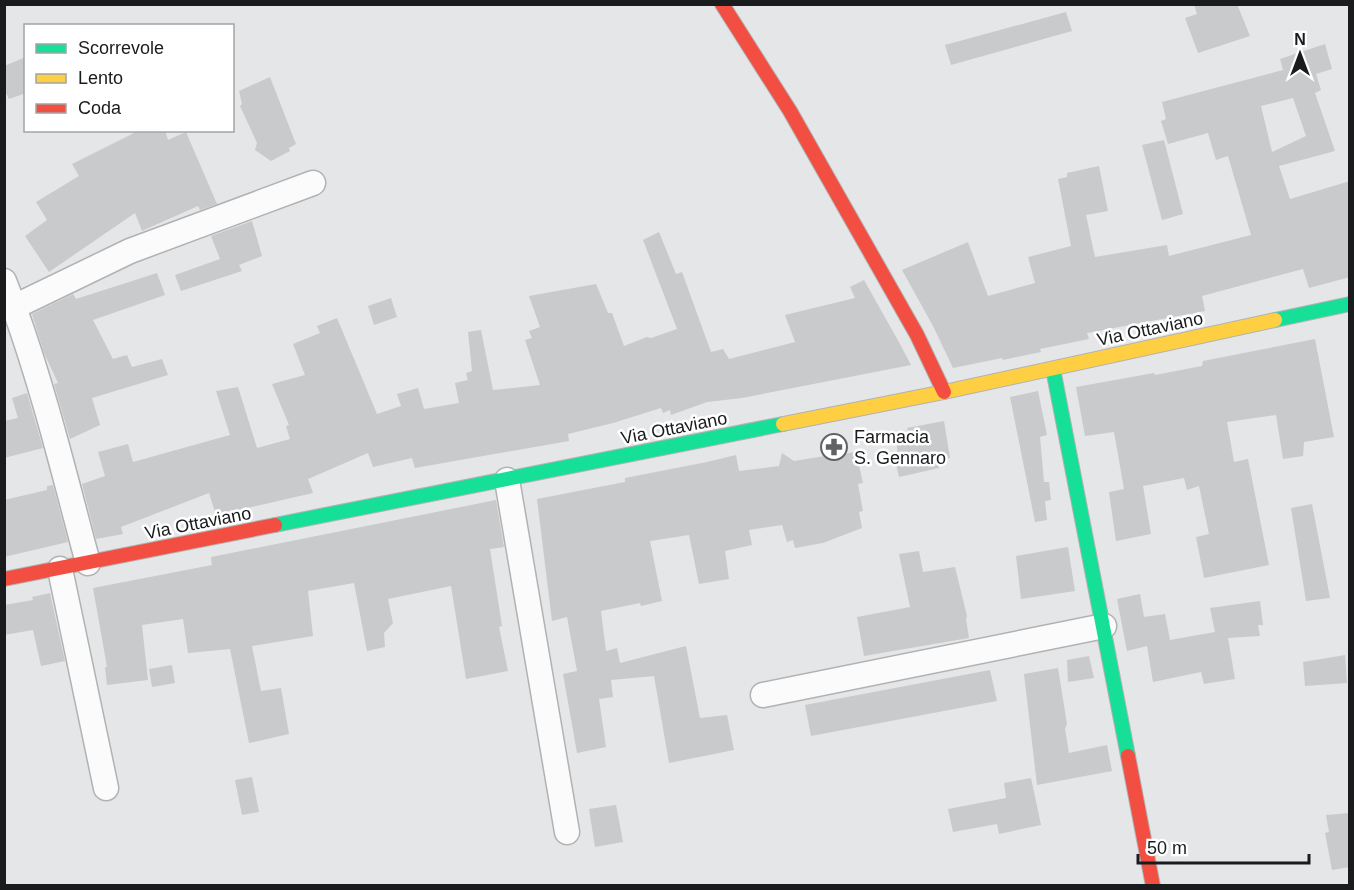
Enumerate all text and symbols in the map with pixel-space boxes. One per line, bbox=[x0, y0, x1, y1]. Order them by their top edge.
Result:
legend bbox=[24, 24, 234, 132]
north arrow bbox=[1270, 24, 1330, 84]
text: N bbox=[1294, 31, 1306, 48]
text: Scorrevole bbox=[78, 38, 164, 58]
text: Lento bbox=[78, 68, 123, 88]
text: Coda bbox=[78, 98, 122, 118]
street label: Via Ottaviano bbox=[1095, 308, 1205, 350]
street label: Via Ottaviano bbox=[619, 408, 729, 448]
place label: Farmacia S. Gennaro bbox=[854, 427, 946, 468]
pharmacy icon: Farmacia S. Gennaro bbox=[819, 432, 849, 462]
street label: Via Ottaviano bbox=[143, 503, 253, 543]
scale bar bbox=[1138, 827, 1309, 865]
text: 50 m bbox=[1147, 838, 1187, 858]

